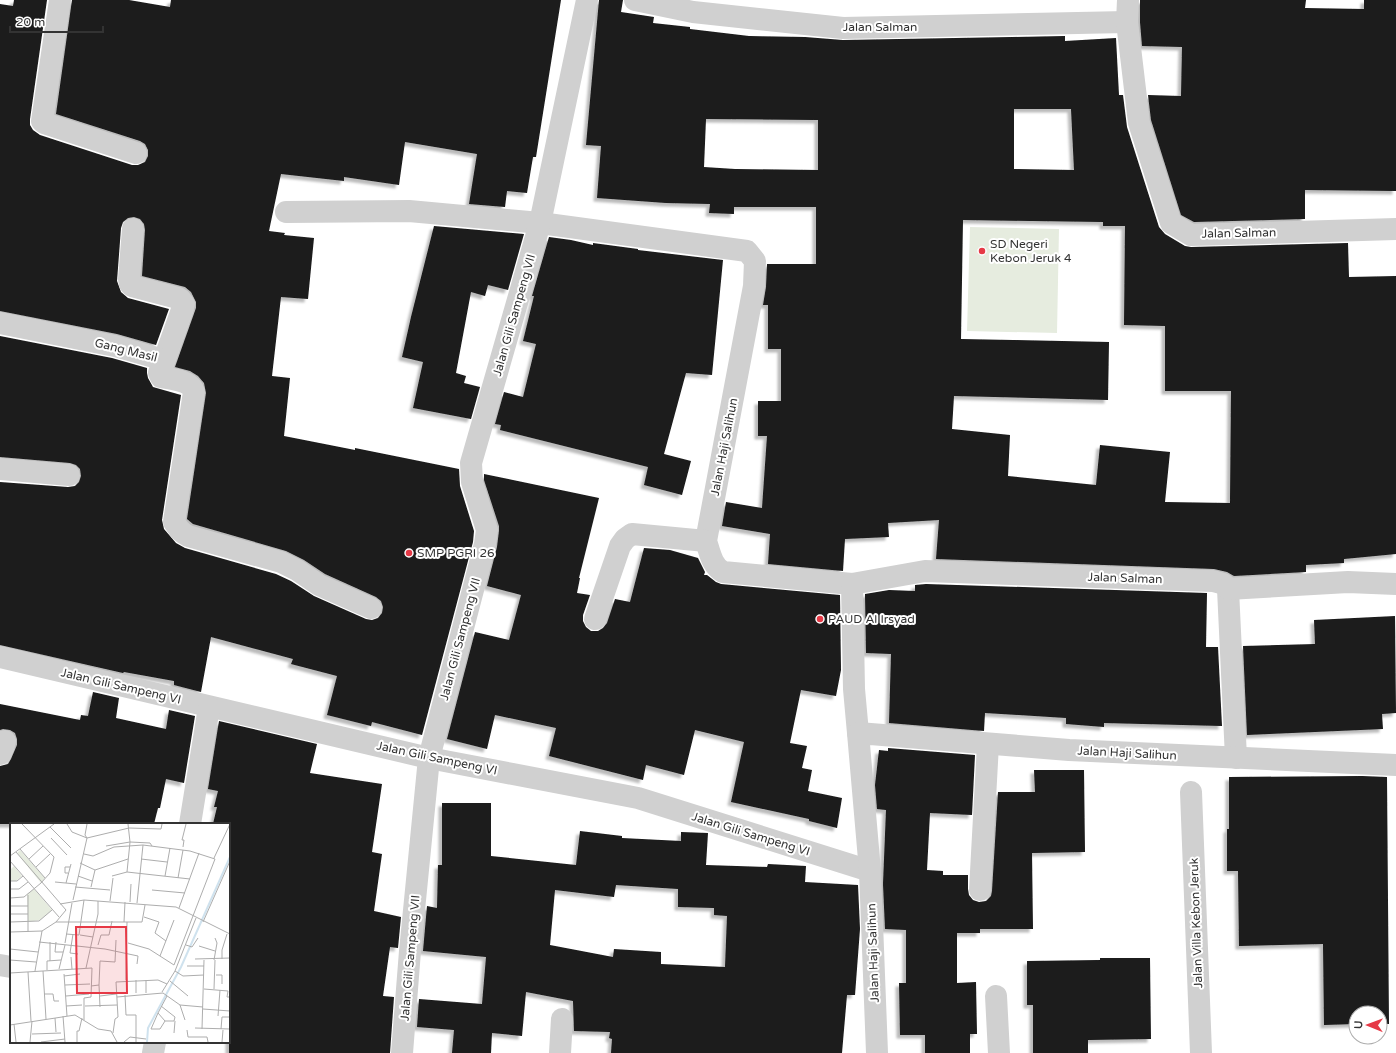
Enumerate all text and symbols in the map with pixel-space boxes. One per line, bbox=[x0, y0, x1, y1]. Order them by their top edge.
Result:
scale bar bbox=[10, 8, 103, 34]
text: 20 m bbox=[16, 15, 45, 29]
street label: Jalan Salman bbox=[843, 20, 917, 34]
street label: Jalan Salman bbox=[1202, 225, 1276, 241]
place label: SD Negeri Kebon Jeruk 4 bbox=[990, 237, 1072, 265]
marker: SD Negeri Kebon Jeruk 4 bbox=[977, 246, 987, 256]
street label: Jalan Gili Sampeng VII bbox=[490, 252, 538, 378]
street label: Gang Masil bbox=[93, 335, 159, 365]
street label: Jalan Haji Salihun bbox=[708, 397, 740, 497]
place label: SMP PGRI 26 bbox=[417, 546, 494, 560]
marker: SMP PGRI 26 bbox=[404, 548, 414, 558]
street label: Jalan Salman bbox=[1087, 570, 1163, 586]
street label: Jalan Gili Sampeng VII bbox=[437, 576, 483, 702]
place label: PAUD Al Irsyad bbox=[828, 612, 915, 626]
marker: PAUD Al Irsyad bbox=[815, 614, 825, 624]
street label: Jalan Gili Sampeng VI bbox=[60, 665, 182, 707]
street label: Jalan Gili Sampeng VI bbox=[375, 738, 499, 778]
street label: Jalan Haji Salihun bbox=[1077, 743, 1177, 763]
street label: Jalan Gili Sampeng VI bbox=[690, 809, 812, 859]
inset map bbox=[10, 823, 230, 1043]
street label: Jalan Villa Kebon Jeruk bbox=[1187, 857, 1205, 988]
street label: Jalan Gili Sampeng VII bbox=[398, 894, 422, 1022]
street label: Jalan Haji Salihun bbox=[864, 903, 882, 1003]
north arrow bbox=[1348, 1005, 1388, 1045]
text: U bbox=[1352, 1021, 1365, 1029]

